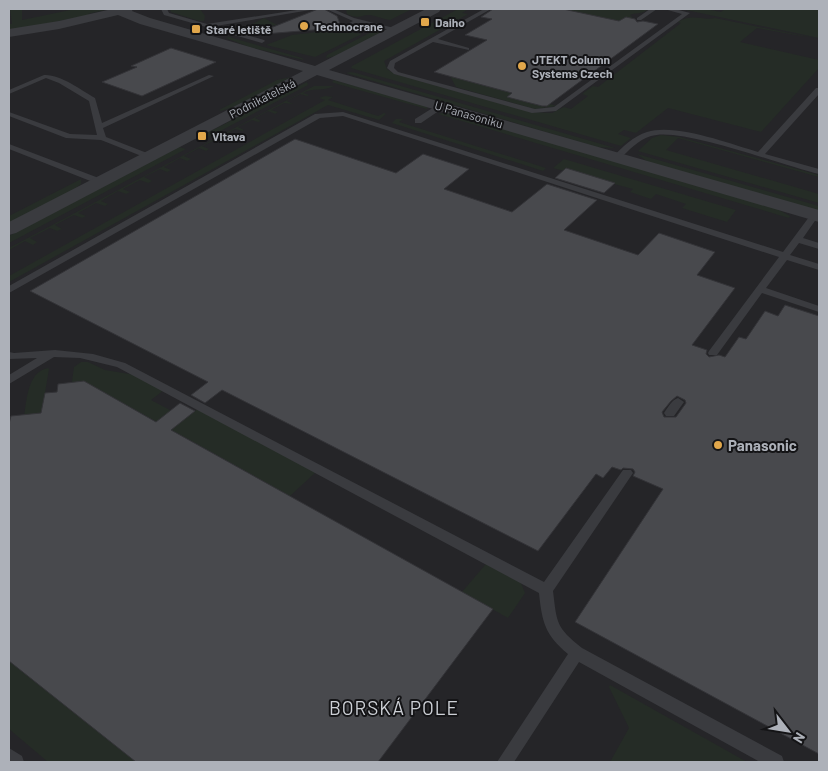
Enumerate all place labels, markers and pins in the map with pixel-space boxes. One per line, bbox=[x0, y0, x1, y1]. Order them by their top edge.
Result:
place label: Daiho bbox=[435, 15, 465, 29]
marker: Daiho bbox=[419, 16, 431, 28]
place label: Technocrane bbox=[314, 19, 384, 33]
marker: Technocrane bbox=[298, 20, 310, 32]
place label: Staré letiště bbox=[206, 22, 272, 36]
marker: Staré letiště bbox=[190, 23, 202, 35]
place label: JTEKT Column Systems Czech bbox=[532, 52, 613, 80]
marker: JTEKT Column Systems Czech bbox=[516, 60, 528, 72]
place label: Vltava bbox=[212, 129, 245, 143]
marker: Vltava bbox=[196, 130, 208, 142]
place label: Panasonic bbox=[728, 436, 797, 454]
marker: Panasonic bbox=[712, 439, 724, 451]

